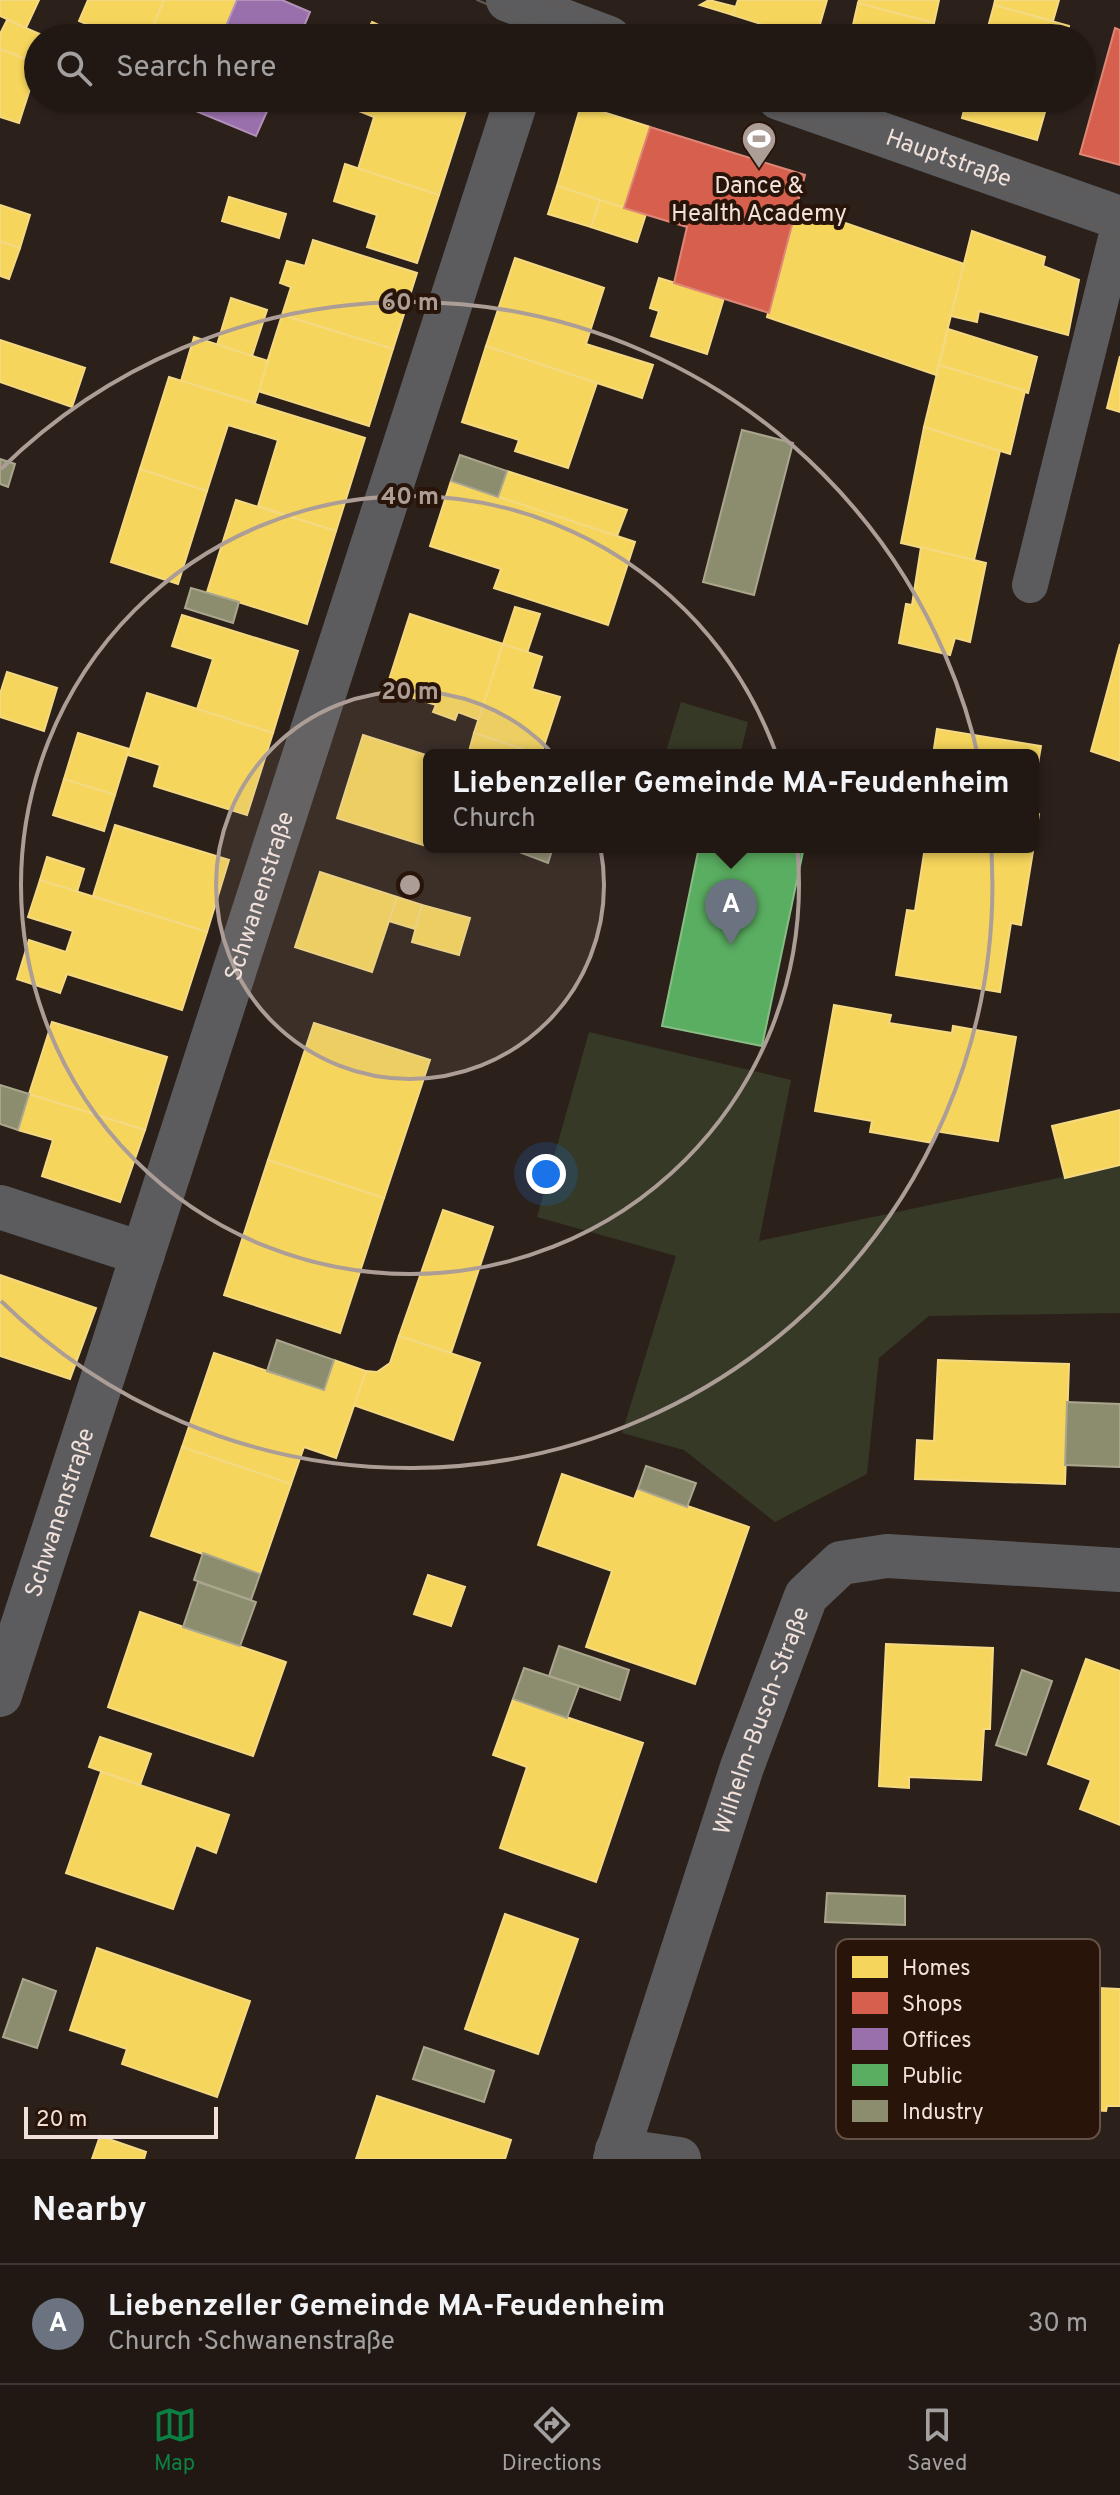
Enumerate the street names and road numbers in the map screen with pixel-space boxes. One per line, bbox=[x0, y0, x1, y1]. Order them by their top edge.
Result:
street label: Hauptstraße bbox=[881, 124, 1015, 196]
street label: Schwanenstraße bbox=[219, 808, 302, 985]
street label: Schwanenstraße bbox=[20, 1424, 102, 1602]
street label: Wilhelm-Busch-Straße bbox=[708, 1603, 818, 1839]

